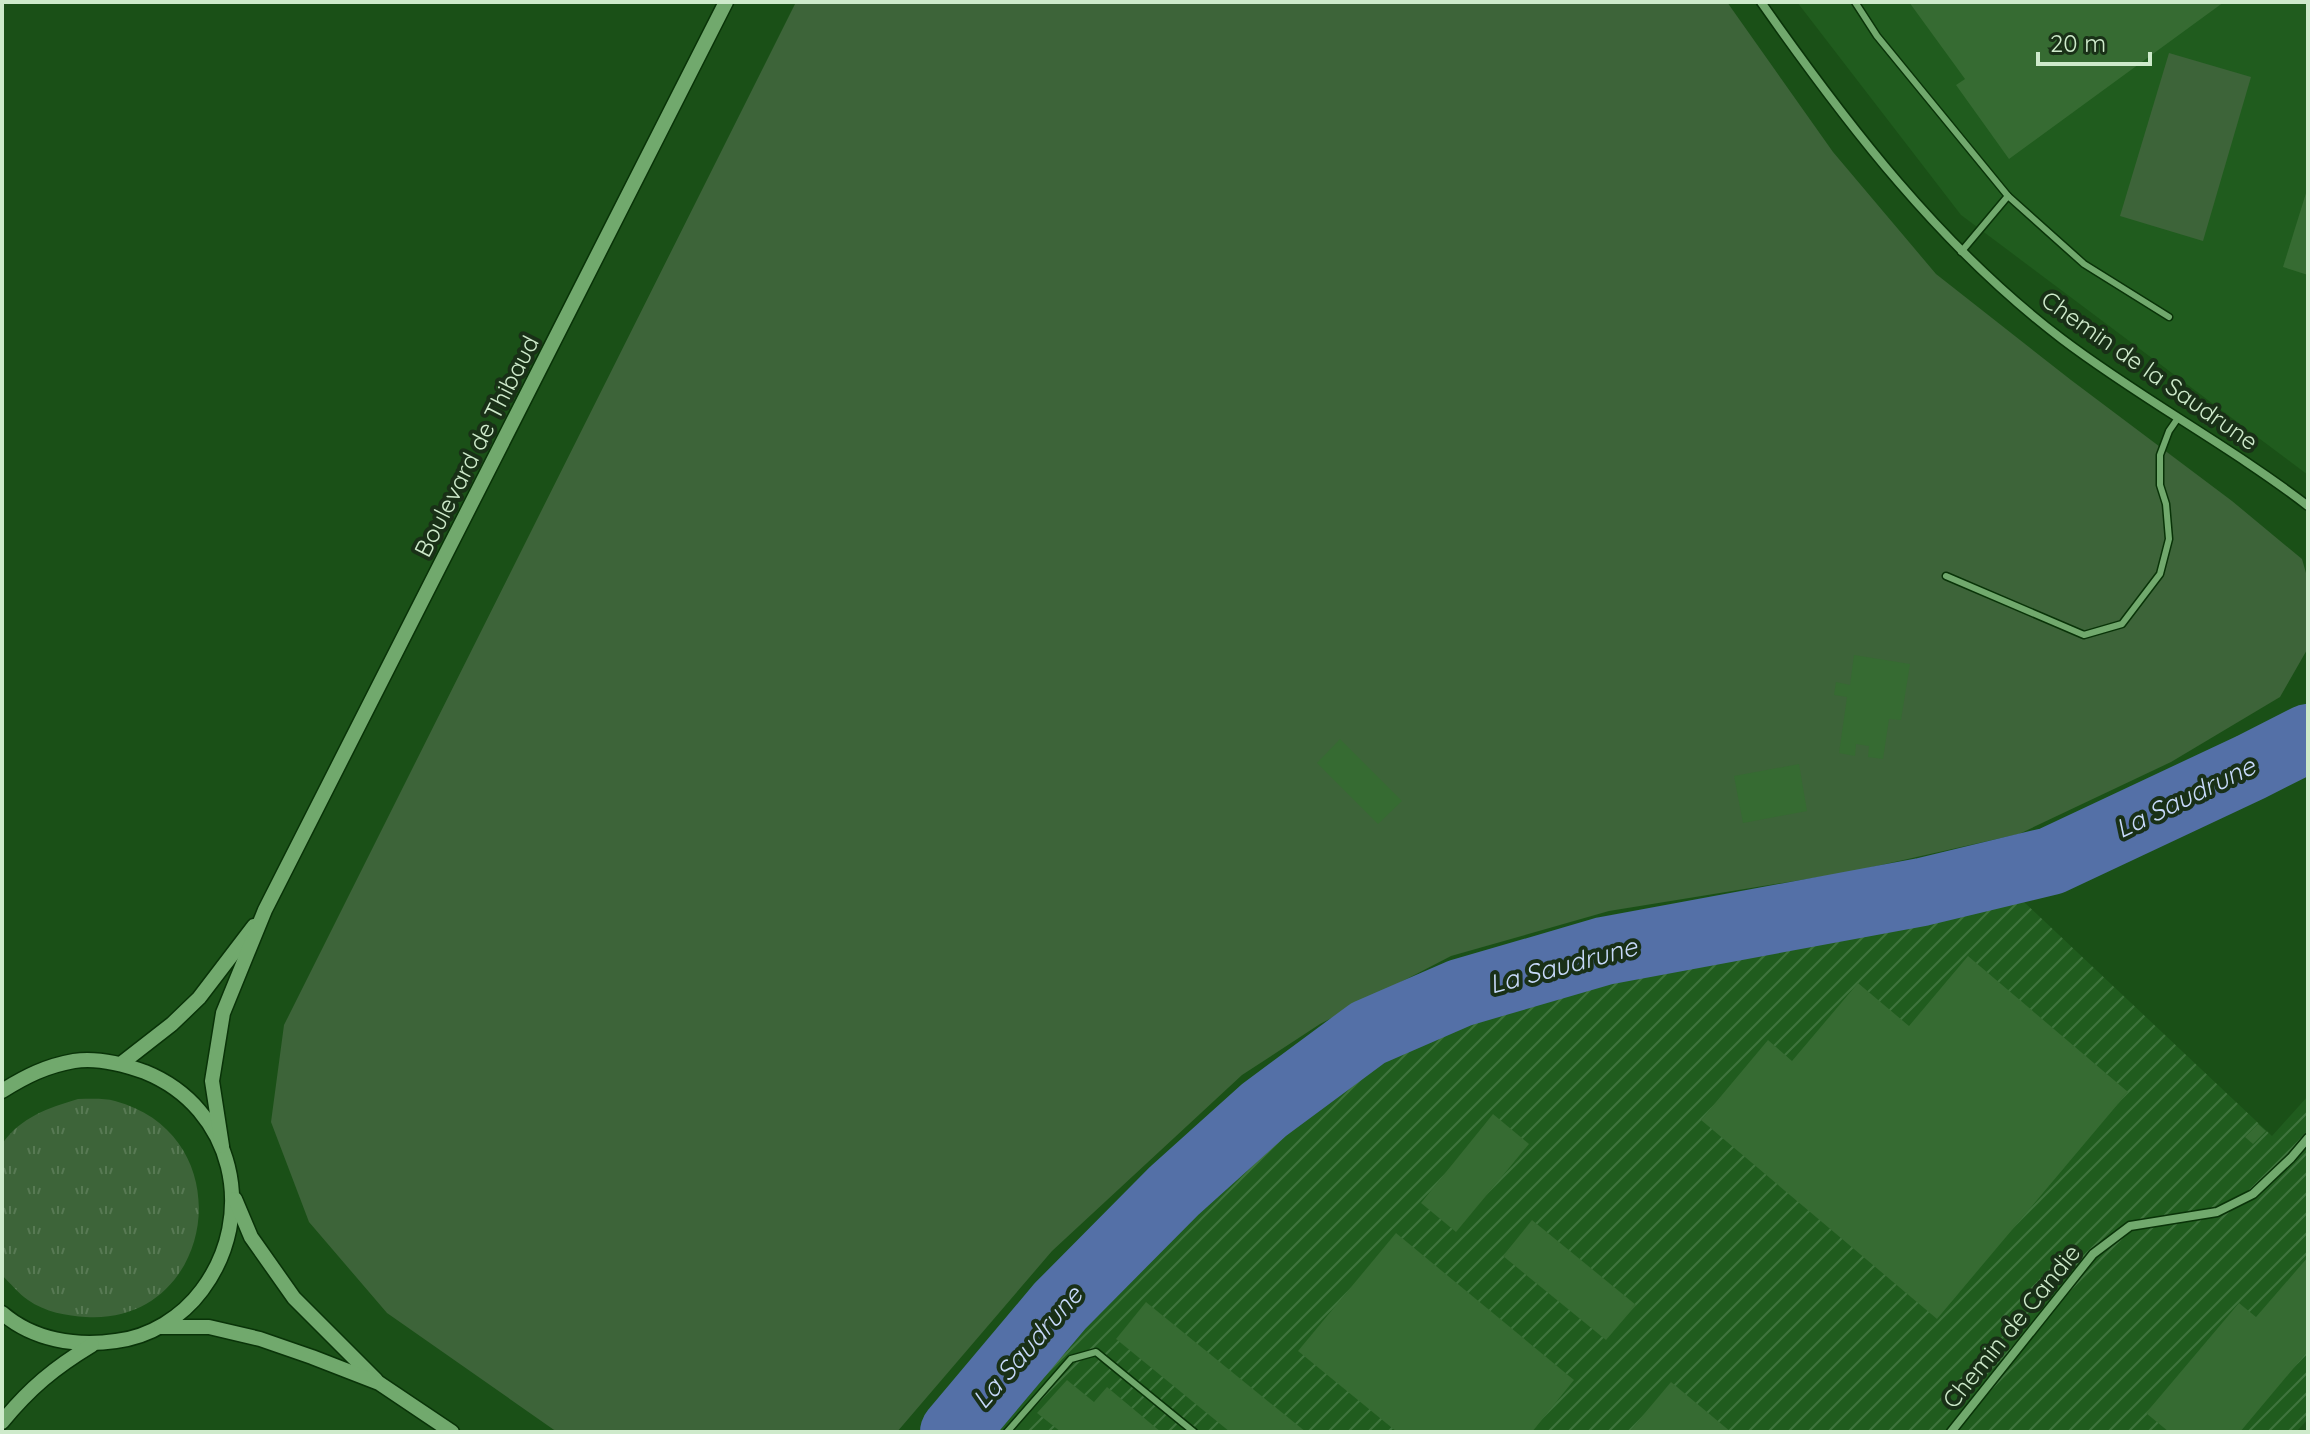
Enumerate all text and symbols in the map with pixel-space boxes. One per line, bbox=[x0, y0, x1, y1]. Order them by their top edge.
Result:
scale bar bbox=[2038, 16, 2150, 66]
text: 20 m bbox=[2050, 28, 2106, 58]
street label: Chemin de la Saudrune bbox=[2036, 284, 2264, 456]
street label: Boulevard de Thibaud bbox=[407, 330, 545, 562]
water label: La Saudrune bbox=[2110, 748, 2262, 845]
water label: La Saudrune bbox=[1485, 929, 1642, 1001]
street label: Chemin de Candie bbox=[1936, 1238, 2086, 1414]
water label: La Saudrune bbox=[965, 1278, 1090, 1415]

